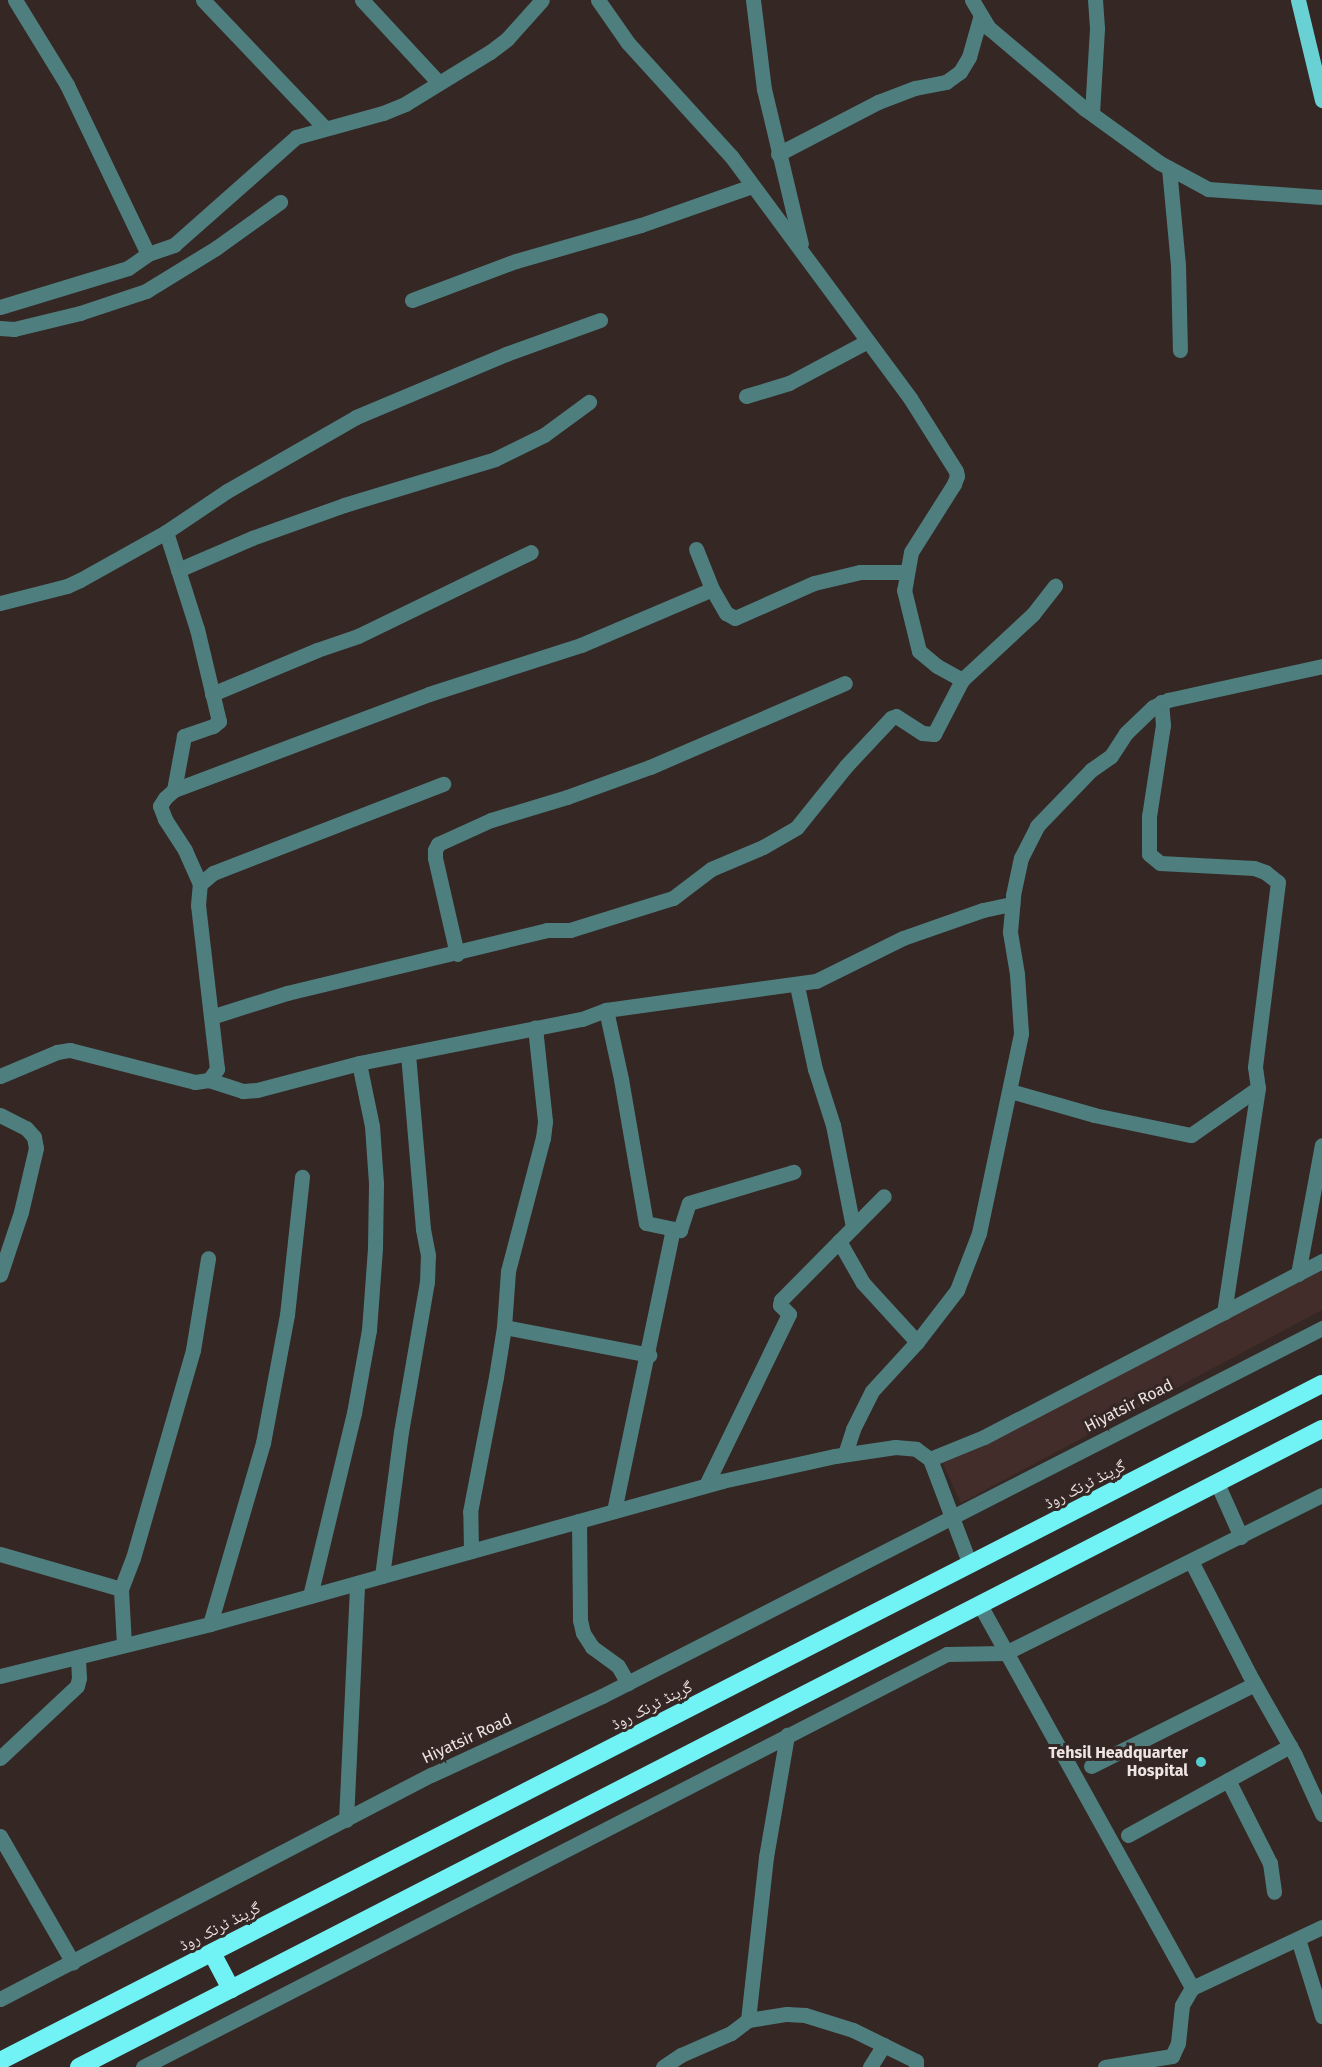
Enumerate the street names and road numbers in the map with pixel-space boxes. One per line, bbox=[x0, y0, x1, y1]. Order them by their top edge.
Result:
street label: Hiyatsir Road bbox=[1082, 1375, 1176, 1437]
street label: گرینڈ ٹرنک روڈ bbox=[1041, 1456, 1129, 1514]
street label: گرینڈ ٹرنک روڈ bbox=[608, 1677, 696, 1735]
street label: Hiyatsir Road bbox=[419, 1710, 515, 1768]
street label: گرینڈ ٹرنک روڈ bbox=[176, 1898, 264, 1956]

